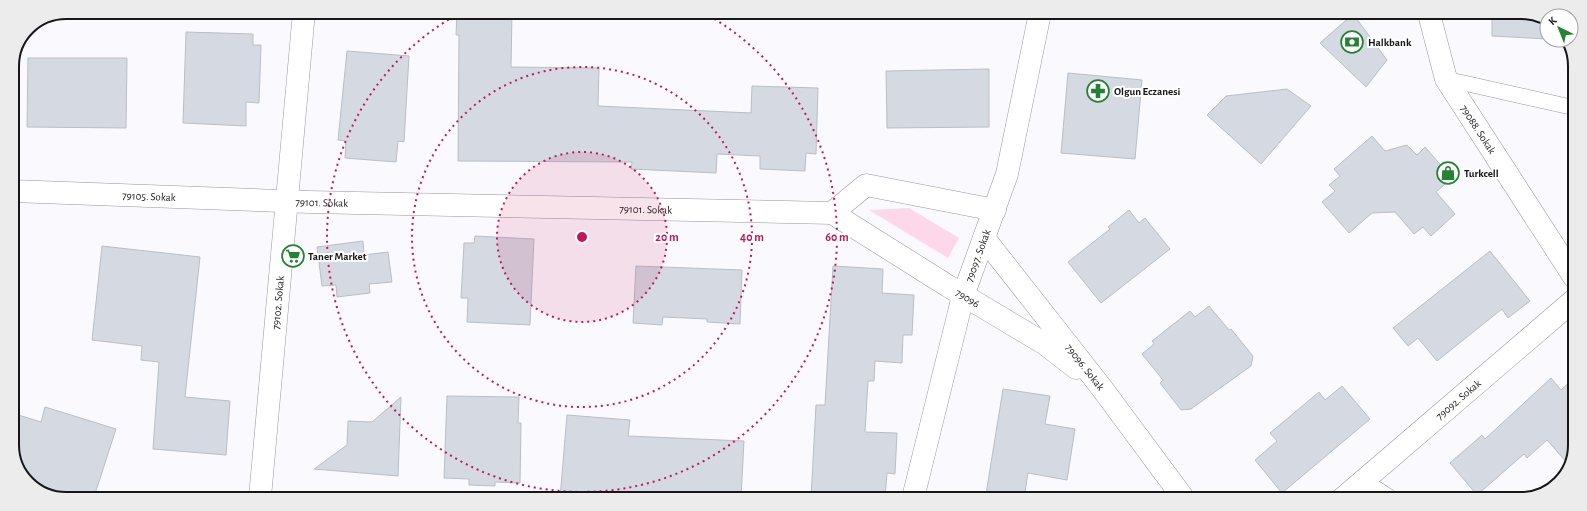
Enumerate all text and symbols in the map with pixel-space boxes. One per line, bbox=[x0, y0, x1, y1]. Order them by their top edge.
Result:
north arrow bbox=[1539, 8, 1579, 48]
text: K bbox=[1546, 14, 1559, 27]
bank icon: Halkbank bbox=[1339, 29, 1365, 55]
place label: Halkbank bbox=[1368, 37, 1412, 48]
pharmacy icon: Olgun Eczanesi bbox=[1085, 78, 1111, 104]
place label: Olgun Eczanesi bbox=[1114, 86, 1180, 97]
street label: 79088. Sokak bbox=[1458, 103, 1498, 156]
shop icon: Turkcell bbox=[1435, 160, 1461, 186]
place label: Turkcell bbox=[1464, 168, 1499, 179]
street label: 79105. Sokak bbox=[122, 190, 176, 203]
street label: 79101. Sokak bbox=[295, 196, 348, 209]
street label: 79101. Sokak bbox=[619, 204, 672, 216]
street label: 79097. Sokak bbox=[964, 228, 993, 284]
centre of rings bbox=[575, 230, 589, 244]
text: 20 m bbox=[655, 231, 679, 243]
text: 40 m bbox=[740, 231, 764, 243]
text: 60 m bbox=[825, 231, 849, 243]
supermarket icon: Taner Market bbox=[280, 243, 306, 269]
place label: Taner Market bbox=[308, 251, 367, 262]
street label: 79102. Sokak bbox=[270, 275, 286, 330]
street label: 79096 bbox=[953, 287, 981, 310]
street label: 79096. Sokak bbox=[1063, 342, 1106, 393]
street label: 79092. Sokak bbox=[1434, 378, 1483, 422]

